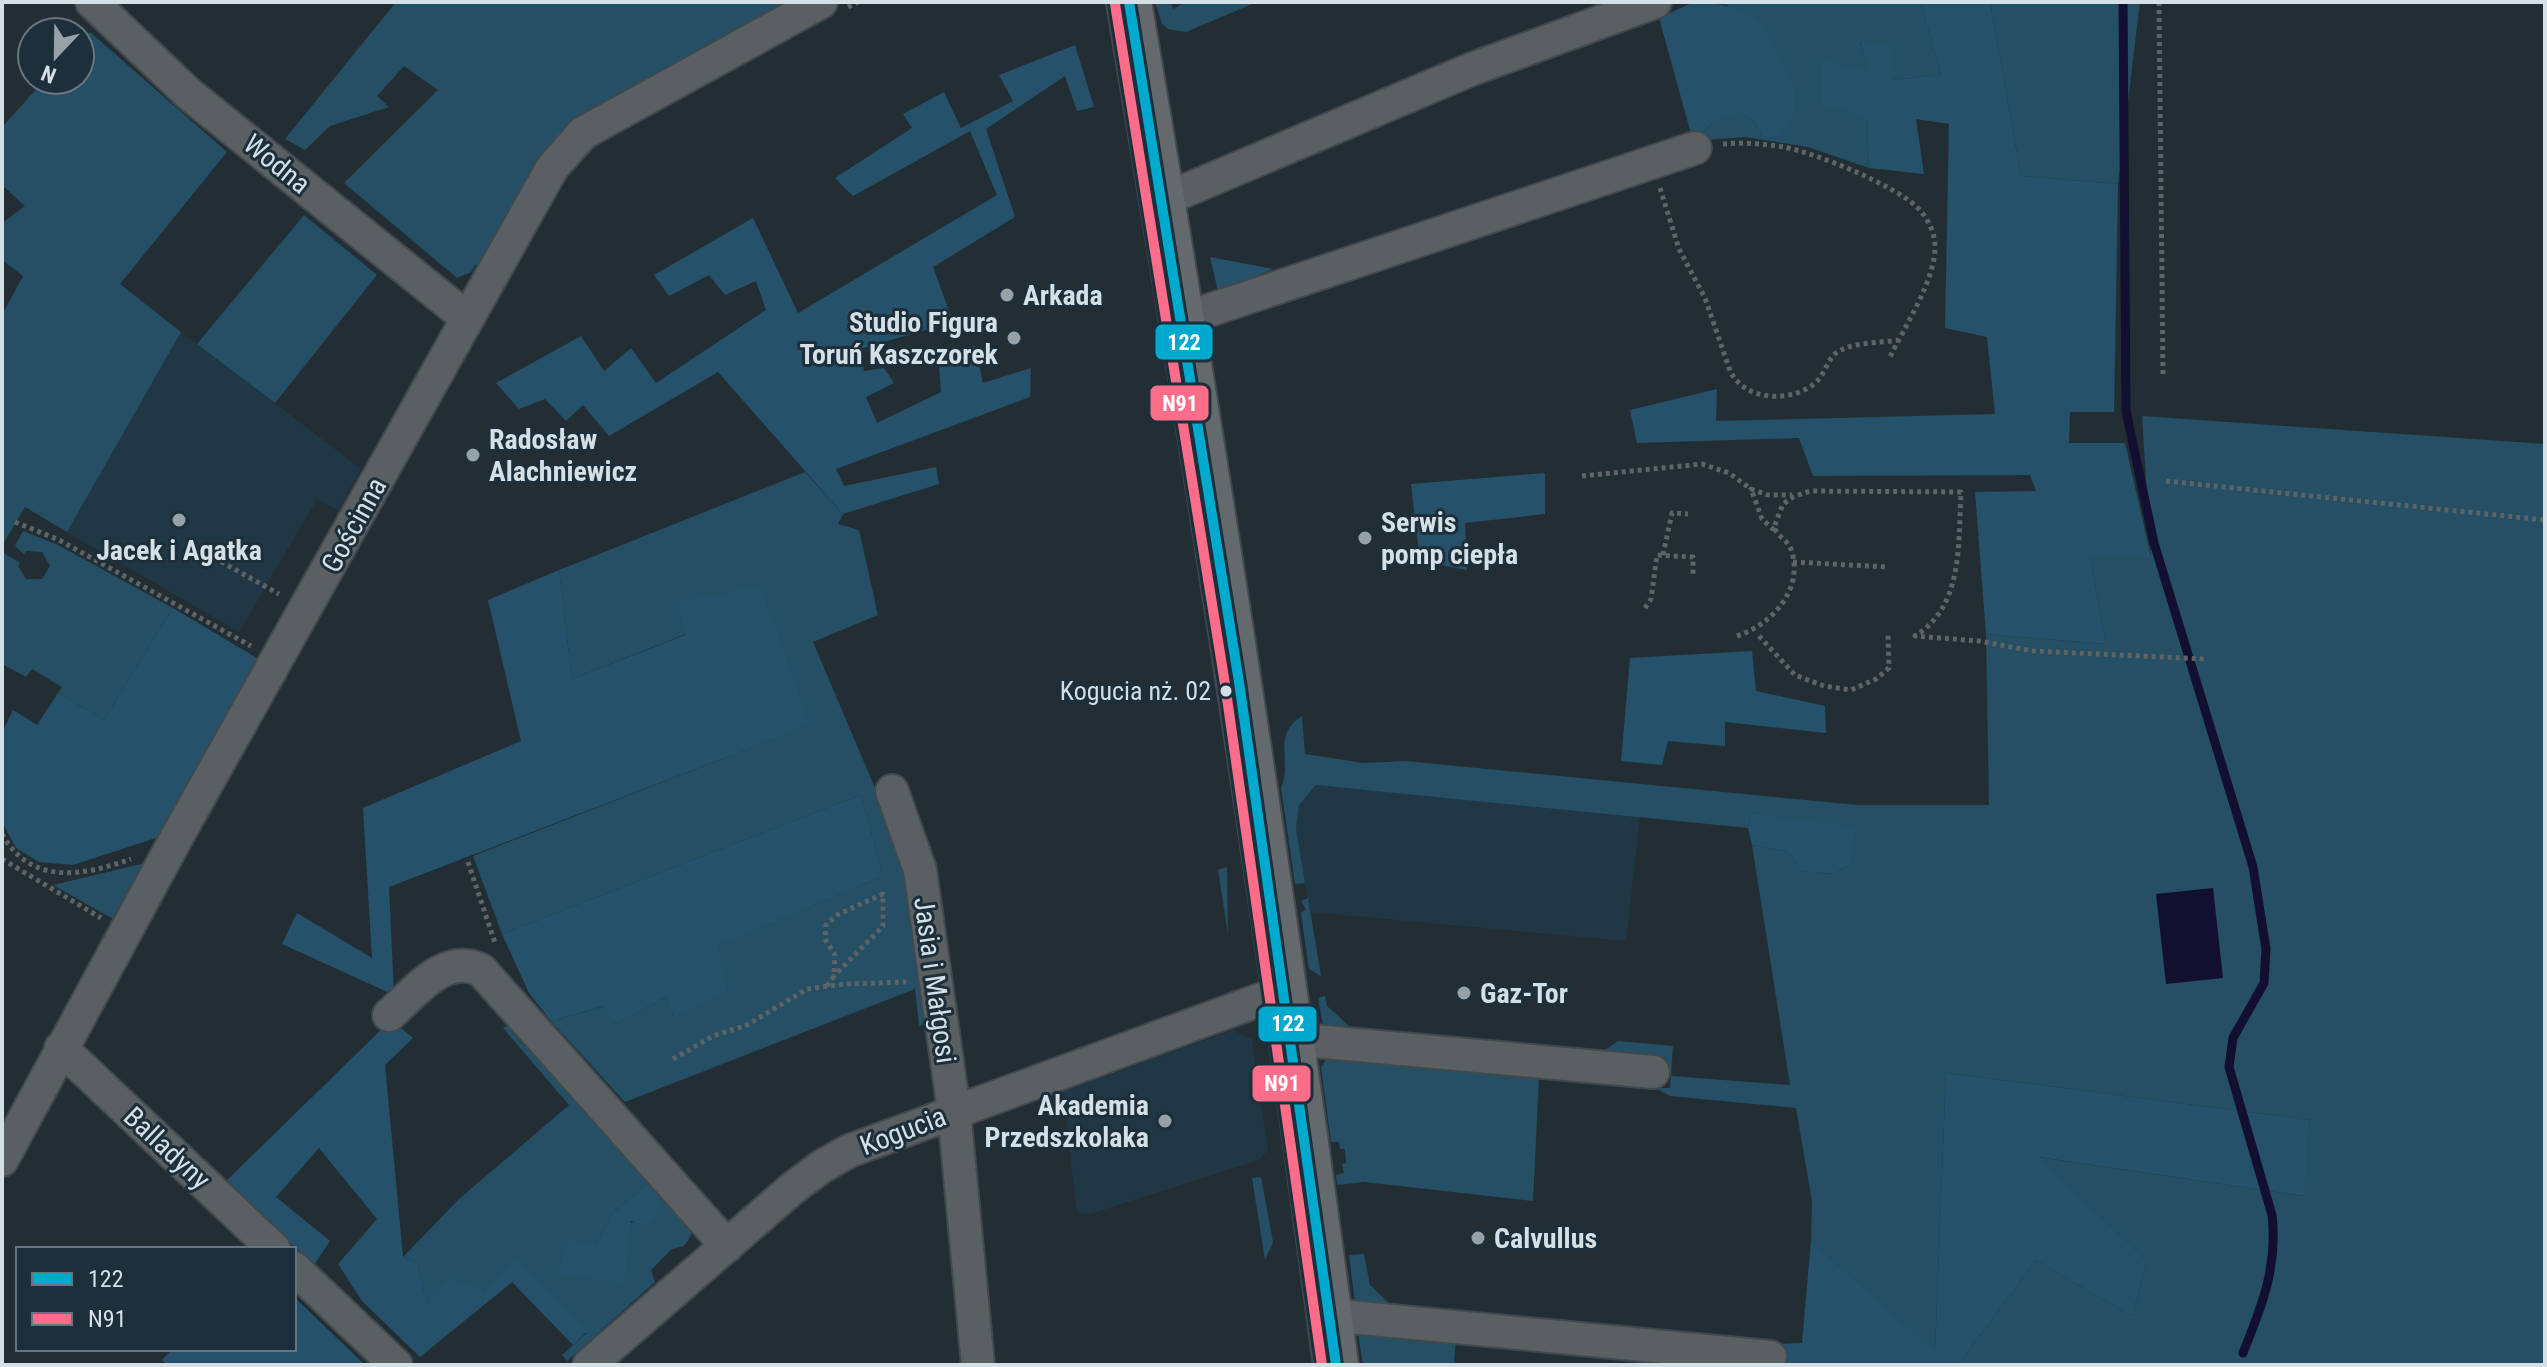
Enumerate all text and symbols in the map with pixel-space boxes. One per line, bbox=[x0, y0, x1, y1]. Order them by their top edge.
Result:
north arrow bbox=[16, 16, 96, 96]
text: N bbox=[38, 60, 60, 88]
street label: Wodna bbox=[237, 127, 317, 201]
place label: Arkada bbox=[1023, 279, 1103, 312]
marker: Arkada bbox=[998, 286, 1016, 304]
place label: Studio Figura Toruń Kaszczorek bbox=[800, 306, 999, 371]
line badge: 122 bbox=[1154, 323, 1214, 361]
marker: Studio Figura Toruń Kaszczorek bbox=[1005, 329, 1023, 347]
text: 122 bbox=[1167, 330, 1201, 355]
line badge: N91 bbox=[1149, 384, 1210, 422]
text: N91 bbox=[1162, 391, 1198, 416]
place label: Radosław Alachniewicz bbox=[489, 423, 637, 488]
marker: Radosław Alachniewicz bbox=[464, 446, 482, 464]
street label: Gościnna bbox=[315, 472, 393, 578]
place label: Serwis pomp ciepła bbox=[1381, 506, 1518, 571]
marker: Jacek i Agatka bbox=[170, 511, 188, 529]
marker: Serwis pomp ciepła bbox=[1356, 529, 1374, 547]
place label: Jacek i Agatka bbox=[96, 534, 262, 567]
place label: Kogucia nż. 02 bbox=[1060, 676, 1211, 706]
marker: Kogucia nż. 02 bbox=[1218, 683, 1234, 699]
street label: Jasia i Małgosi bbox=[907, 895, 963, 1065]
place label: Gaz-Tor bbox=[1480, 977, 1568, 1010]
marker: Gaz-Tor bbox=[1455, 984, 1473, 1002]
line badge: 122 bbox=[1257, 1005, 1318, 1043]
text: 122 bbox=[1271, 1011, 1305, 1036]
line badge: N91 bbox=[1251, 1064, 1312, 1103]
text: N91 bbox=[1264, 1071, 1300, 1096]
place label: Akademia Przedszkolaka bbox=[985, 1089, 1149, 1154]
street label: Balladyny bbox=[117, 1100, 217, 1196]
street label: Kogucia bbox=[856, 1100, 950, 1162]
marker: Akademia Przedszkolaka bbox=[1156, 1112, 1174, 1130]
place label: Calvullus bbox=[1494, 1222, 1597, 1255]
marker: Calvullus bbox=[1469, 1229, 1487, 1247]
legend bbox=[16, 1247, 296, 1351]
text: 122 bbox=[88, 1265, 124, 1293]
text: N91 bbox=[88, 1305, 127, 1333]

